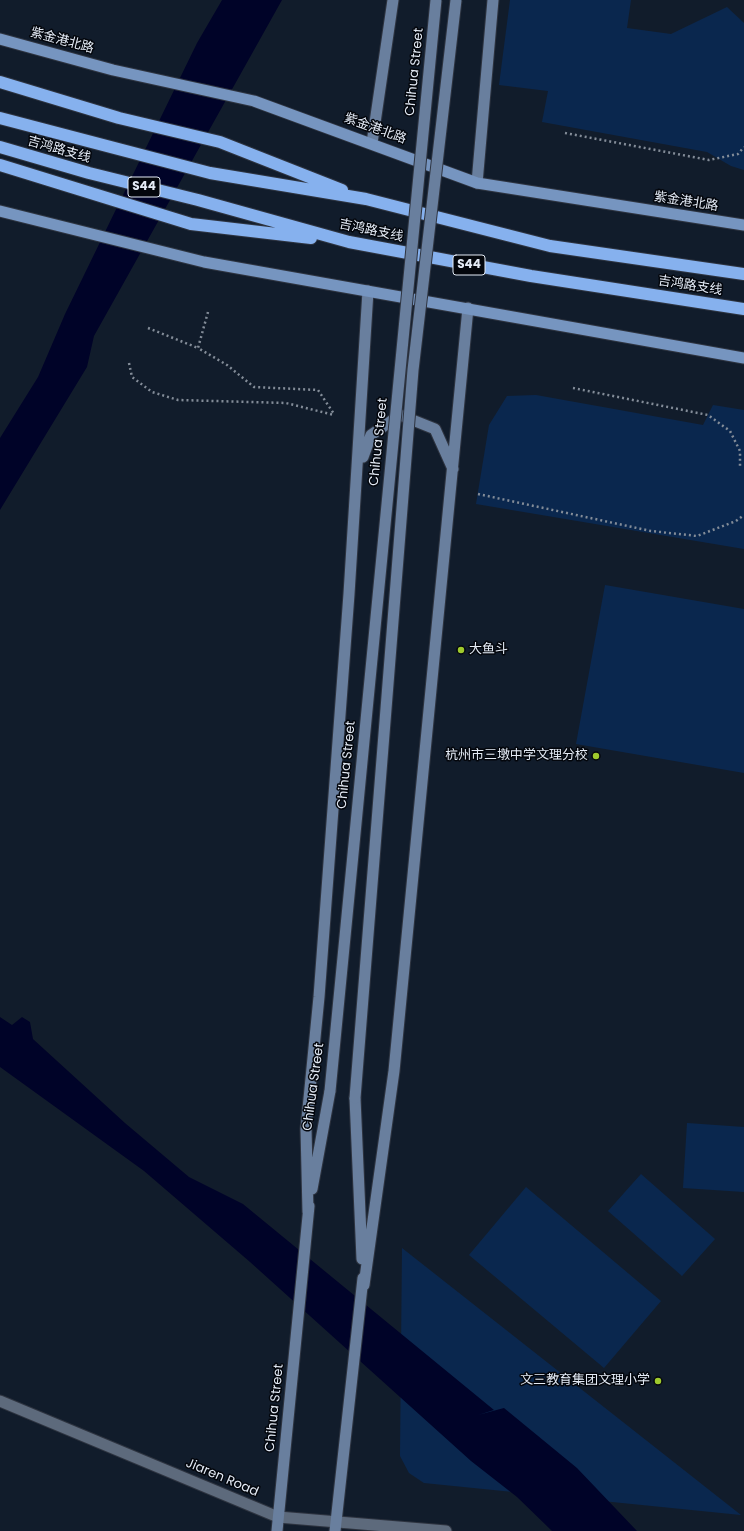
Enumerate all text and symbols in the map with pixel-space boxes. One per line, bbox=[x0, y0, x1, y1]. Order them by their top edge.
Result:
street label: 紫金港北路 bbox=[29, 25, 95, 57]
street label: Chihua Street bbox=[403, 27, 427, 117]
street label: 紫金港北路 bbox=[342, 111, 408, 147]
street label: 吉鸿路支线 bbox=[26, 134, 92, 166]
road number: S44 bbox=[128, 177, 160, 197]
street label: 紫金港北路 bbox=[653, 189, 719, 215]
street label: 吉鸿路支线 bbox=[338, 217, 404, 245]
road number: S44 bbox=[453, 255, 485, 275]
street label: 吉鸿路支线 bbox=[657, 273, 723, 299]
street label: Chihua Street bbox=[367, 397, 391, 487]
place label: 大鱼斗 bbox=[469, 642, 508, 658]
marker: 大鱼斗 bbox=[456, 645, 466, 655]
street label: Chihua Street bbox=[335, 720, 359, 810]
place label: 杭州市三墩中学文理分校 bbox=[445, 748, 588, 764]
marker: 杭州市三墩中学文理分校 bbox=[591, 751, 601, 761]
street label: Chihua Street bbox=[300, 1042, 328, 1132]
street label: Chihua Street bbox=[263, 1363, 287, 1453]
place label: 文三教育集团文理小学 bbox=[520, 1373, 650, 1389]
marker: 文三教育集团文理小学 bbox=[653, 1376, 663, 1386]
street label: Jiaren Road bbox=[183, 1456, 261, 1500]

